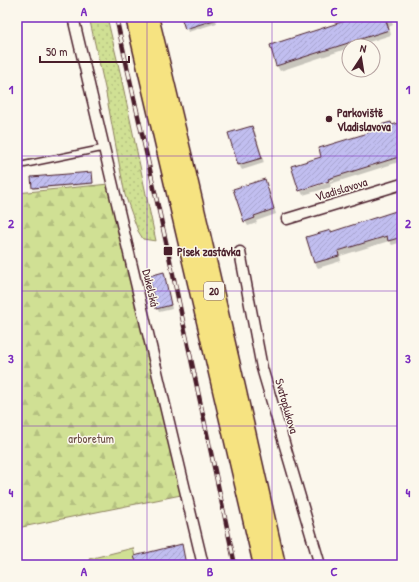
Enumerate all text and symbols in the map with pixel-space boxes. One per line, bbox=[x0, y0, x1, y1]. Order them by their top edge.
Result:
text: A bbox=[81, 2, 88, 20]
text: B bbox=[207, 2, 214, 20]
text: C bbox=[330, 2, 338, 20]
scale bar bbox=[40, 38, 129, 64]
north arrow bbox=[341, 38, 381, 78]
text: N bbox=[359, 41, 368, 56]
text: 50 m bbox=[46, 43, 67, 60]
text: 1 bbox=[9, 80, 14, 98]
text: 1 bbox=[406, 80, 411, 98]
place label: Parkoviště Vladislavova bbox=[337, 104, 391, 135]
marker: Parkoviště Vladislavova bbox=[324, 114, 334, 124]
street label: Vladislavova bbox=[313, 173, 369, 205]
text: 2 bbox=[8, 214, 15, 232]
text: 2 bbox=[405, 214, 412, 232]
place label: Písek zastávka bbox=[177, 243, 241, 260]
marker: Písek zastávka bbox=[162, 245, 174, 257]
street label: Dukelská bbox=[138, 268, 164, 309]
road number: 20 bbox=[204, 282, 224, 300]
text: 3 bbox=[8, 349, 14, 367]
text: 3 bbox=[405, 349, 411, 367]
street label: Svatoplukova bbox=[271, 377, 303, 436]
park label: arboretum bbox=[68, 430, 114, 447]
text: 4 bbox=[9, 483, 14, 501]
text: 4 bbox=[406, 483, 411, 501]
text: A bbox=[81, 562, 88, 580]
text: B bbox=[207, 562, 214, 580]
text: C bbox=[330, 562, 338, 580]

